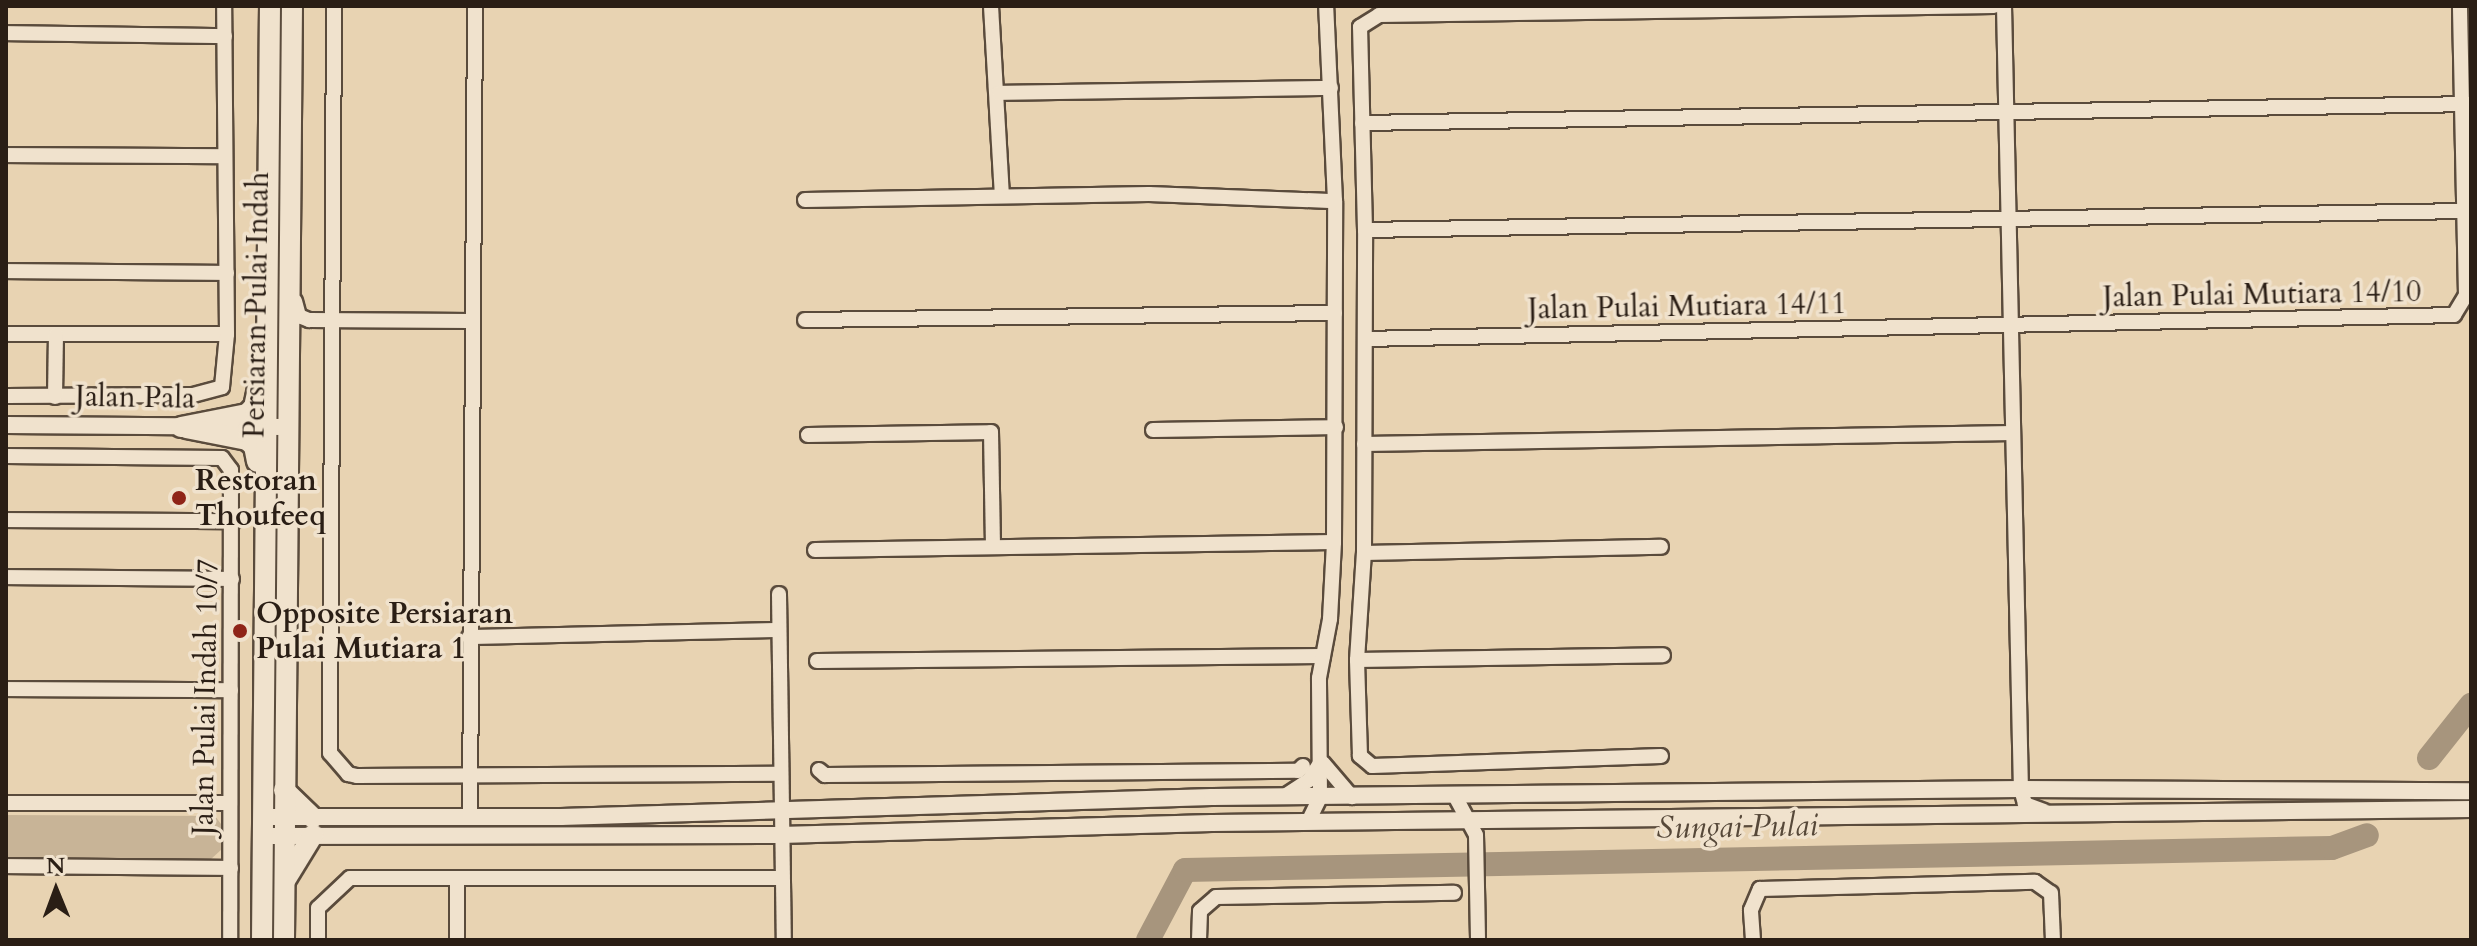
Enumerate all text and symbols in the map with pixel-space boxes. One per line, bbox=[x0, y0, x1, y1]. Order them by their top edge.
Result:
street label: Persiaran Pulai Indah bbox=[237, 171, 277, 439]
street label: Jalan Pulai Mutiara 14/10 bbox=[2102, 274, 2422, 316]
street label: Jalan Pulai Mutiara 14/11 bbox=[1527, 286, 1847, 328]
street label: Jalan Pala bbox=[75, 379, 195, 417]
place label: Restoran Thoufeeq bbox=[195, 463, 326, 534]
marker: Restoran Thoufeeq bbox=[170, 489, 188, 507]
street label: Jalan Pulai Indah 10/7 bbox=[186, 558, 226, 836]
place label: Opposite Persiaran Pulai Mutiara 1 bbox=[256, 596, 513, 666]
marker: Opposite Persiaran Pulai Mutiara 1 bbox=[231, 622, 249, 640]
water label: Sungai Pulai bbox=[1656, 806, 1818, 848]
north arrow bbox=[16, 850, 96, 930]
text: N bbox=[46, 851, 65, 881]

